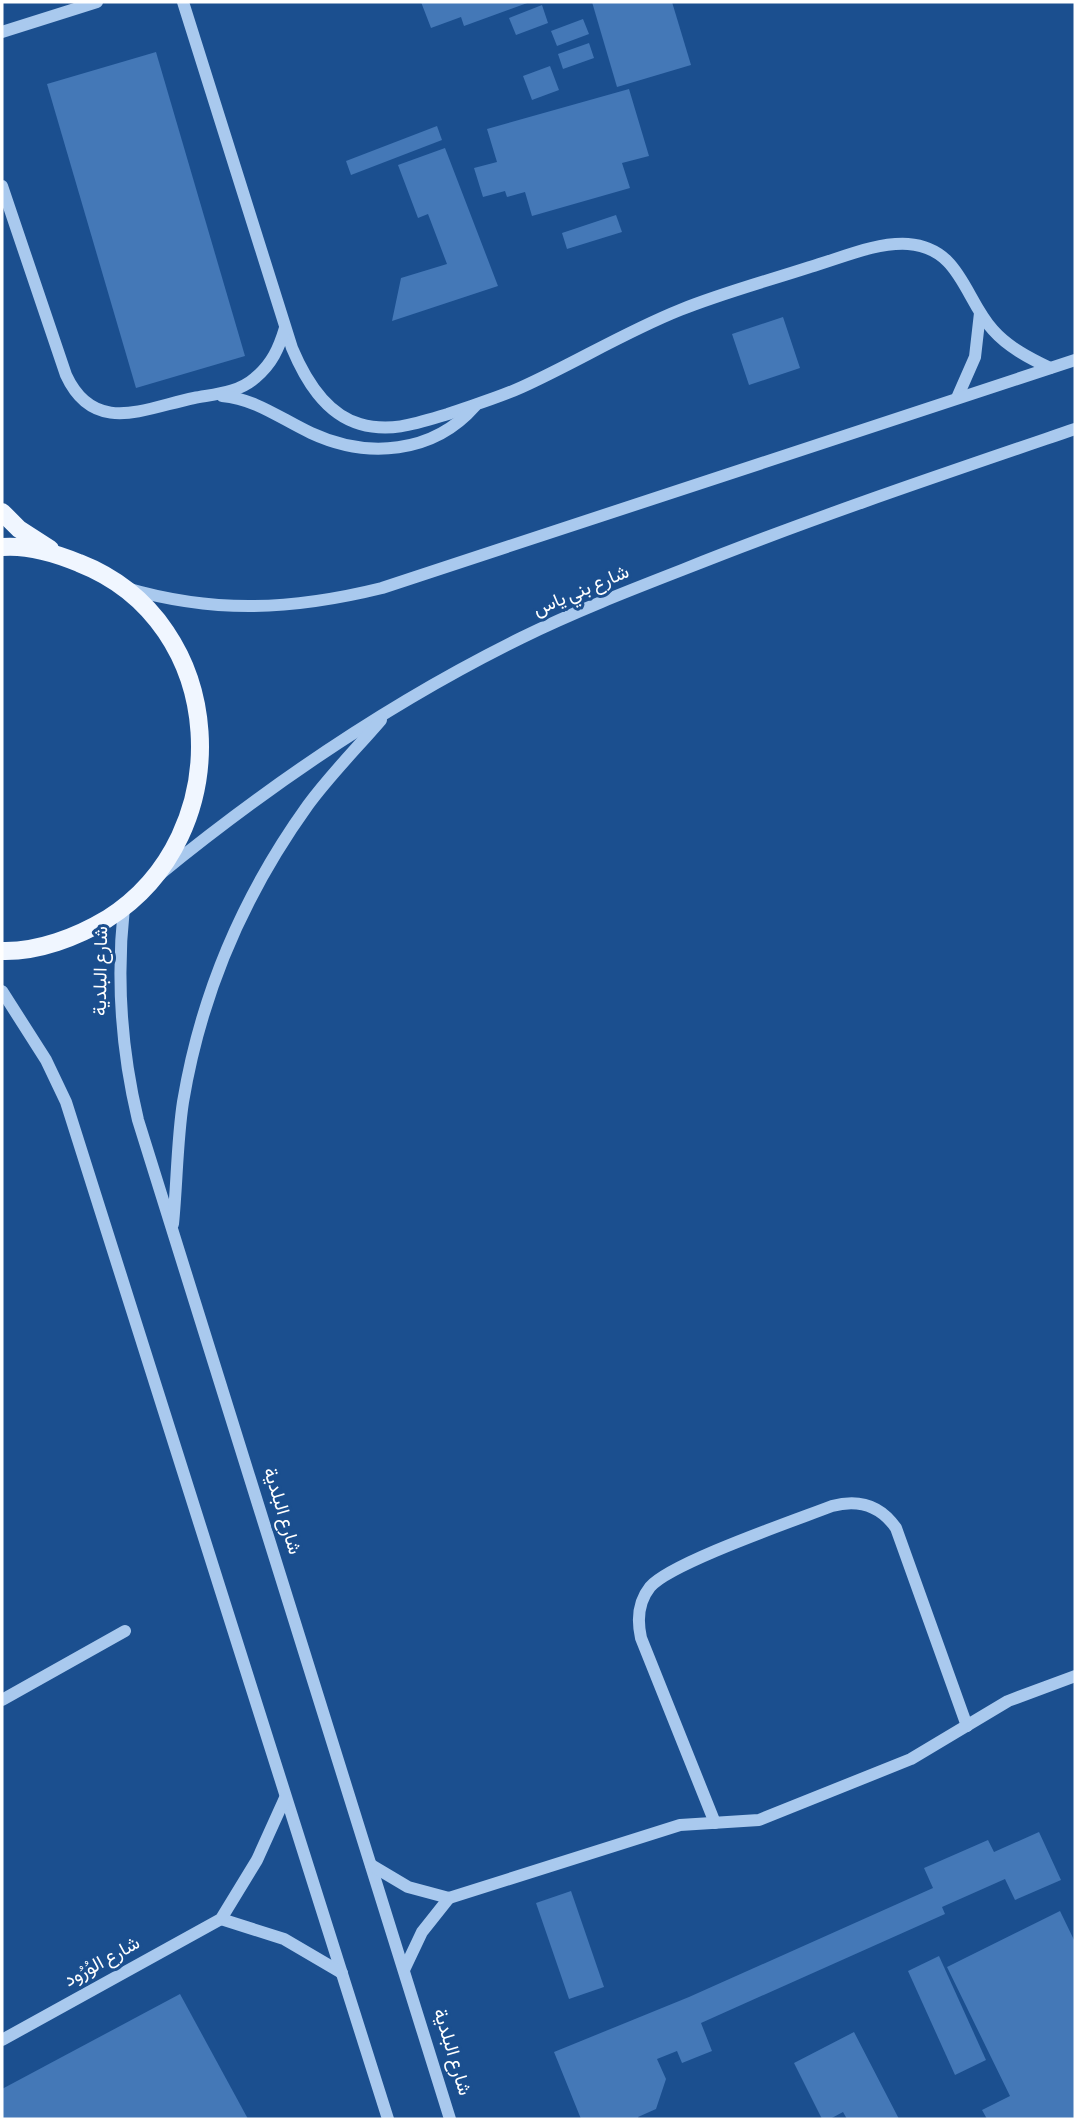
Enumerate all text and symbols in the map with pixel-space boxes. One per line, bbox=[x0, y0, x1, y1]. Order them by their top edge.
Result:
street label: شارع بني ياس bbox=[530, 562, 634, 624]
street label: شارع البلدية bbox=[91, 926, 113, 1016]
street label: شارع البلدية bbox=[258, 1465, 304, 1557]
street label: شارع الوُرُود bbox=[61, 1933, 144, 1992]
street label: شارع البلدية bbox=[428, 2006, 474, 2098]

